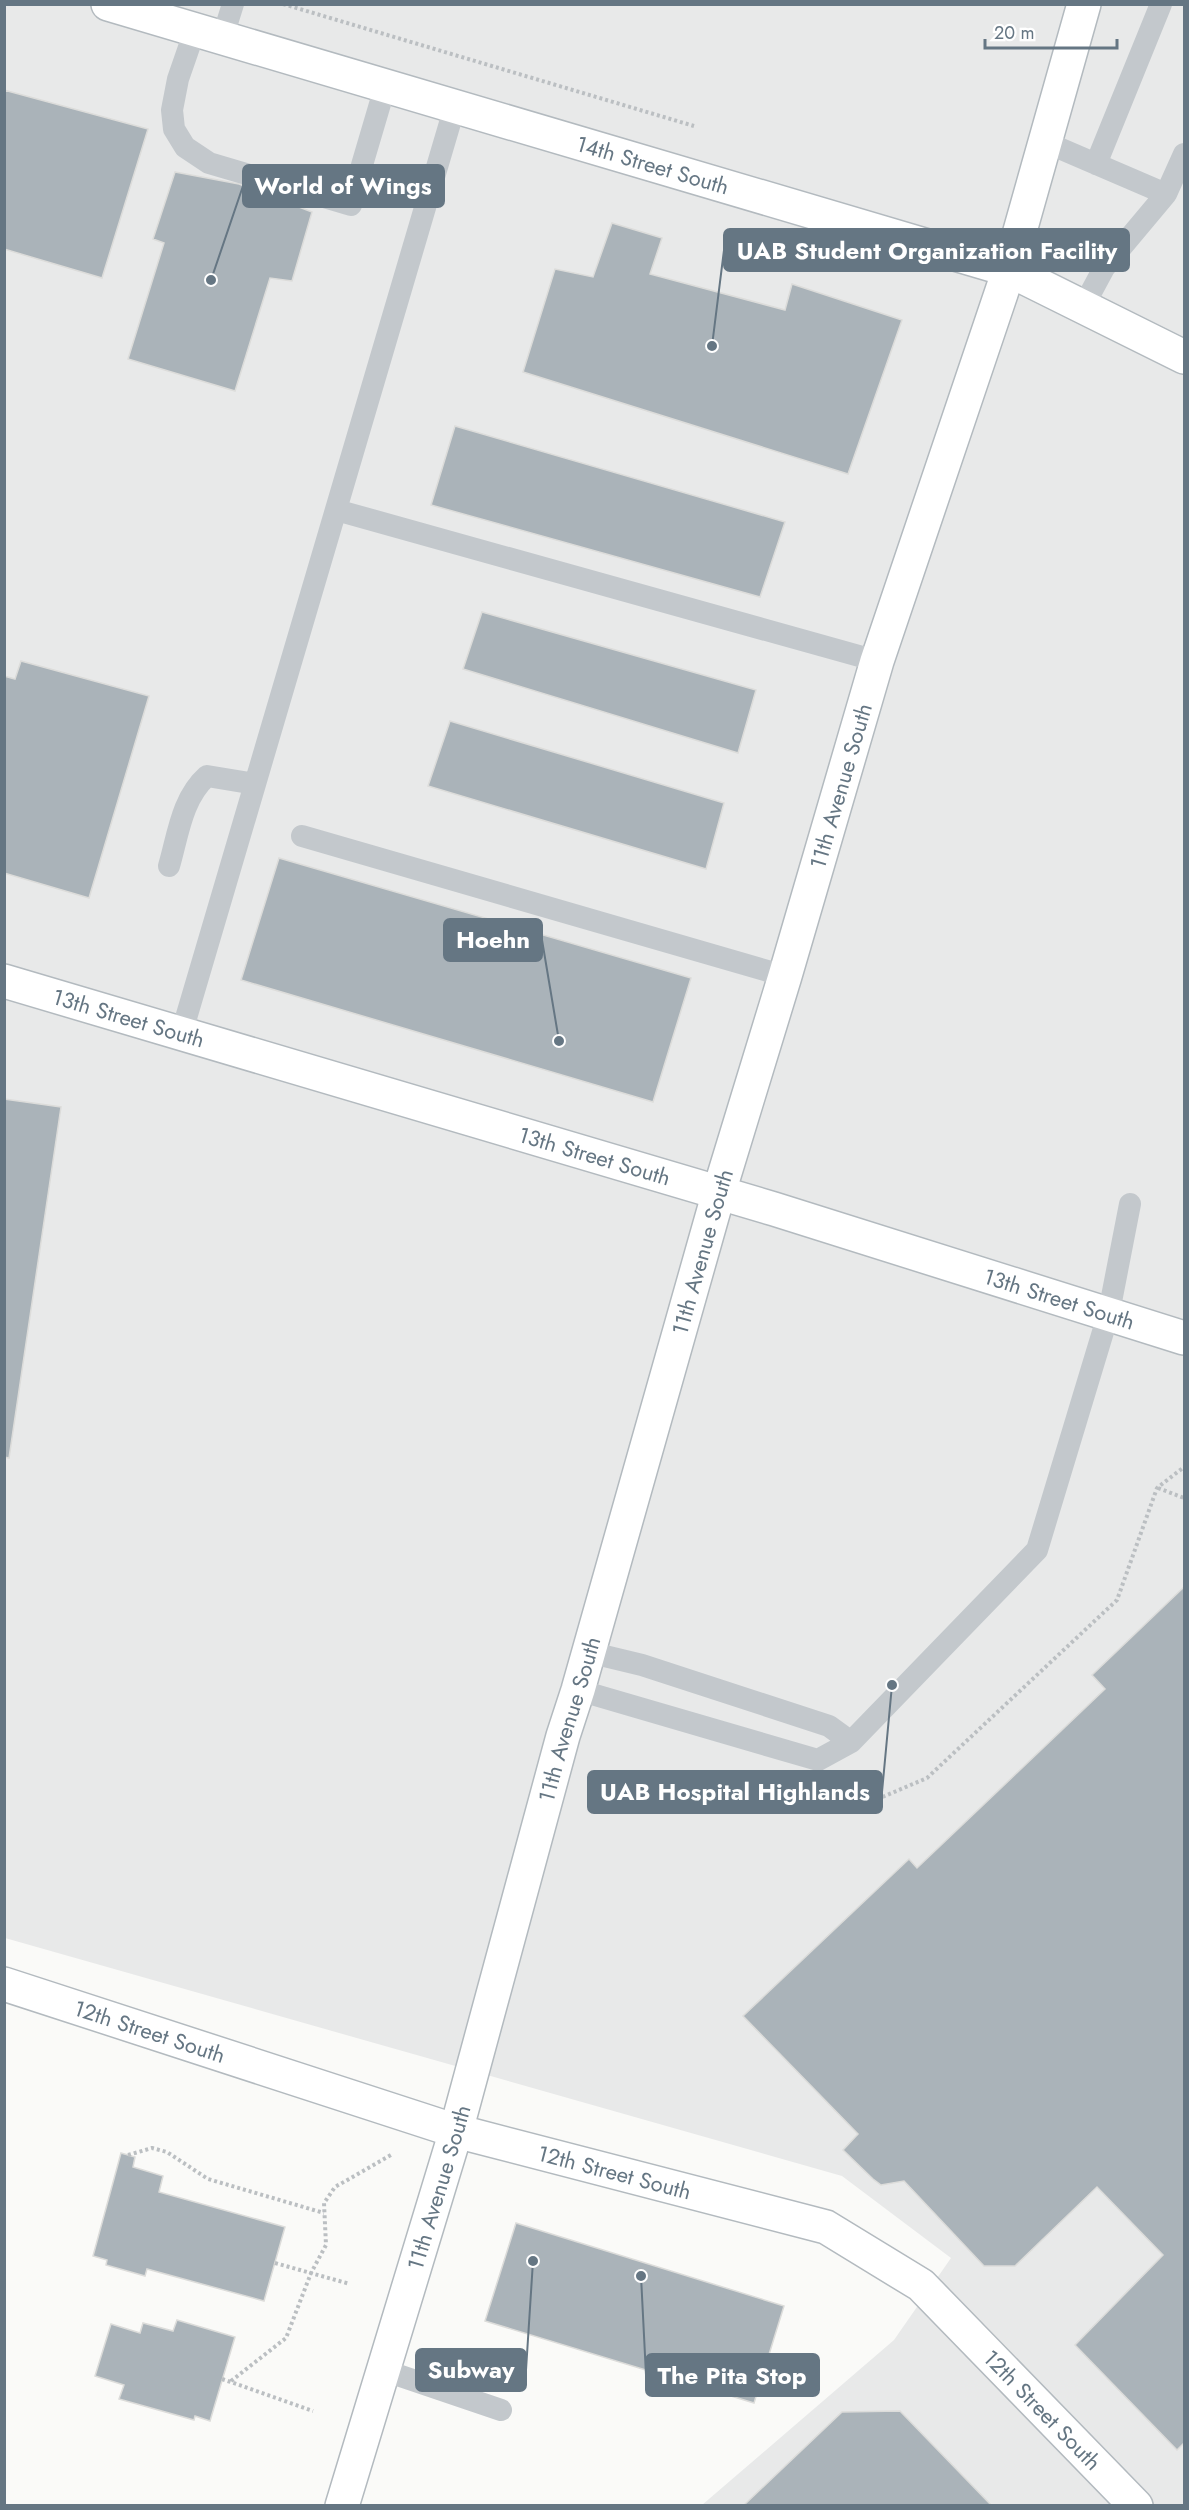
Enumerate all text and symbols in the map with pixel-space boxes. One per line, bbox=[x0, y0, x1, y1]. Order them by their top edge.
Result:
scale bar bbox=[985, 12, 1117, 50]
text: 20 m bbox=[994, 20, 1034, 46]
street label: 14th Street South bbox=[573, 127, 733, 203]
callout: World of Wings bbox=[243, 165, 444, 207]
text: World of Wings bbox=[254, 168, 432, 203]
callout: UAB Student Organization Facility bbox=[724, 229, 1129, 271]
text: UAB Student Organization Facility bbox=[737, 233, 1118, 268]
street label: 11th Avenue South bbox=[801, 699, 880, 872]
callout: Hoehn bbox=[444, 919, 542, 961]
text: Hoehn bbox=[456, 922, 530, 957]
street label: 13th Street South bbox=[49, 980, 208, 1056]
street label: 13th Street South bbox=[515, 1118, 674, 1194]
street label: 11th Avenue South bbox=[663, 1165, 741, 1338]
street label: 13th Street South bbox=[979, 1260, 1139, 1338]
street label: 11th Avenue South bbox=[530, 1633, 608, 1805]
callout: UAB Hospital Highlands bbox=[588, 1771, 882, 1813]
text: UAB Hospital Highlands bbox=[600, 1774, 870, 1809]
street label: 12th Street South bbox=[70, 1992, 229, 2071]
street label: 11th Avenue South bbox=[399, 2101, 478, 2274]
street label: 12th Street South bbox=[534, 2137, 695, 2207]
street label: 12th Street South bbox=[976, 2342, 1109, 2477]
callout: Subway bbox=[416, 2349, 526, 2391]
text: Subway bbox=[428, 2352, 515, 2387]
callout: The Pita Stop bbox=[646, 2354, 819, 2396]
text: The Pita Stop bbox=[657, 2358, 807, 2393]

